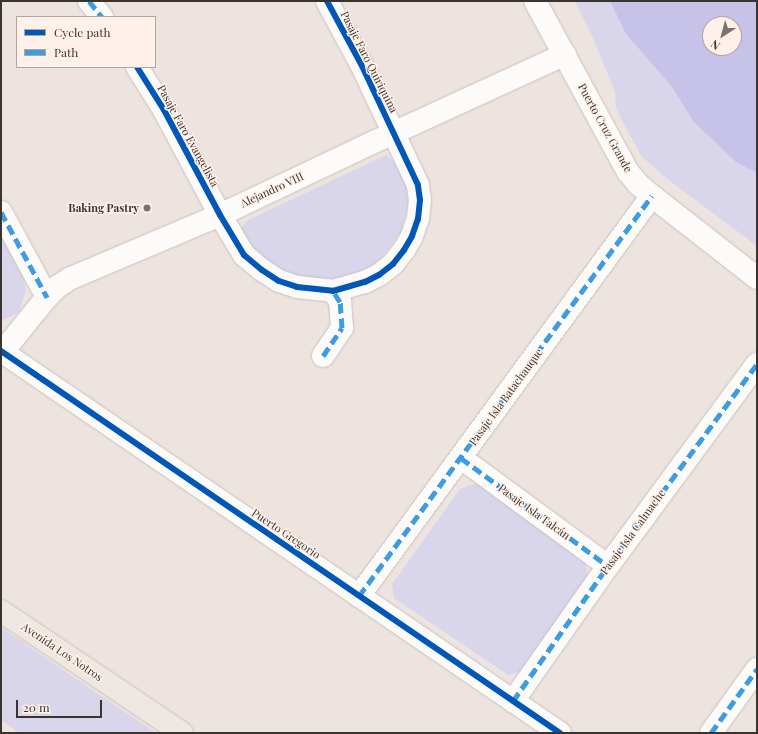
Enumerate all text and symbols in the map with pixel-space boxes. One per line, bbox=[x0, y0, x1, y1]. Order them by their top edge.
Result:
street label: Pasaje Faro Quiriquina bbox=[338, 9, 400, 115]
legend bbox=[16, 16, 156, 68]
north arrow bbox=[702, 16, 742, 56]
text: Cycle path bbox=[54, 24, 111, 40]
text: N bbox=[708, 37, 723, 54]
text: Path bbox=[54, 44, 78, 60]
street label: Puerto Cruz Grande bbox=[575, 81, 635, 175]
street label: Pasaje Faro Evangelista bbox=[155, 83, 221, 189]
street label: Alejandro VIII bbox=[238, 170, 306, 210]
place label: Baking Pastry bbox=[68, 201, 139, 215]
marker: Baking Pastry bbox=[142, 203, 152, 213]
street label: Pasaje Isla Batachauque bbox=[466, 346, 546, 448]
street label: Pasaje Isla Talcán bbox=[495, 481, 573, 543]
street label: Pasaje Isla Calmache bbox=[598, 487, 668, 577]
street label: Puerto Gregorio bbox=[249, 506, 323, 562]
street label: Avenida Los Notros bbox=[19, 620, 105, 684]
scale bar bbox=[18, 692, 104, 718]
text: 20 m bbox=[23, 699, 50, 715]

